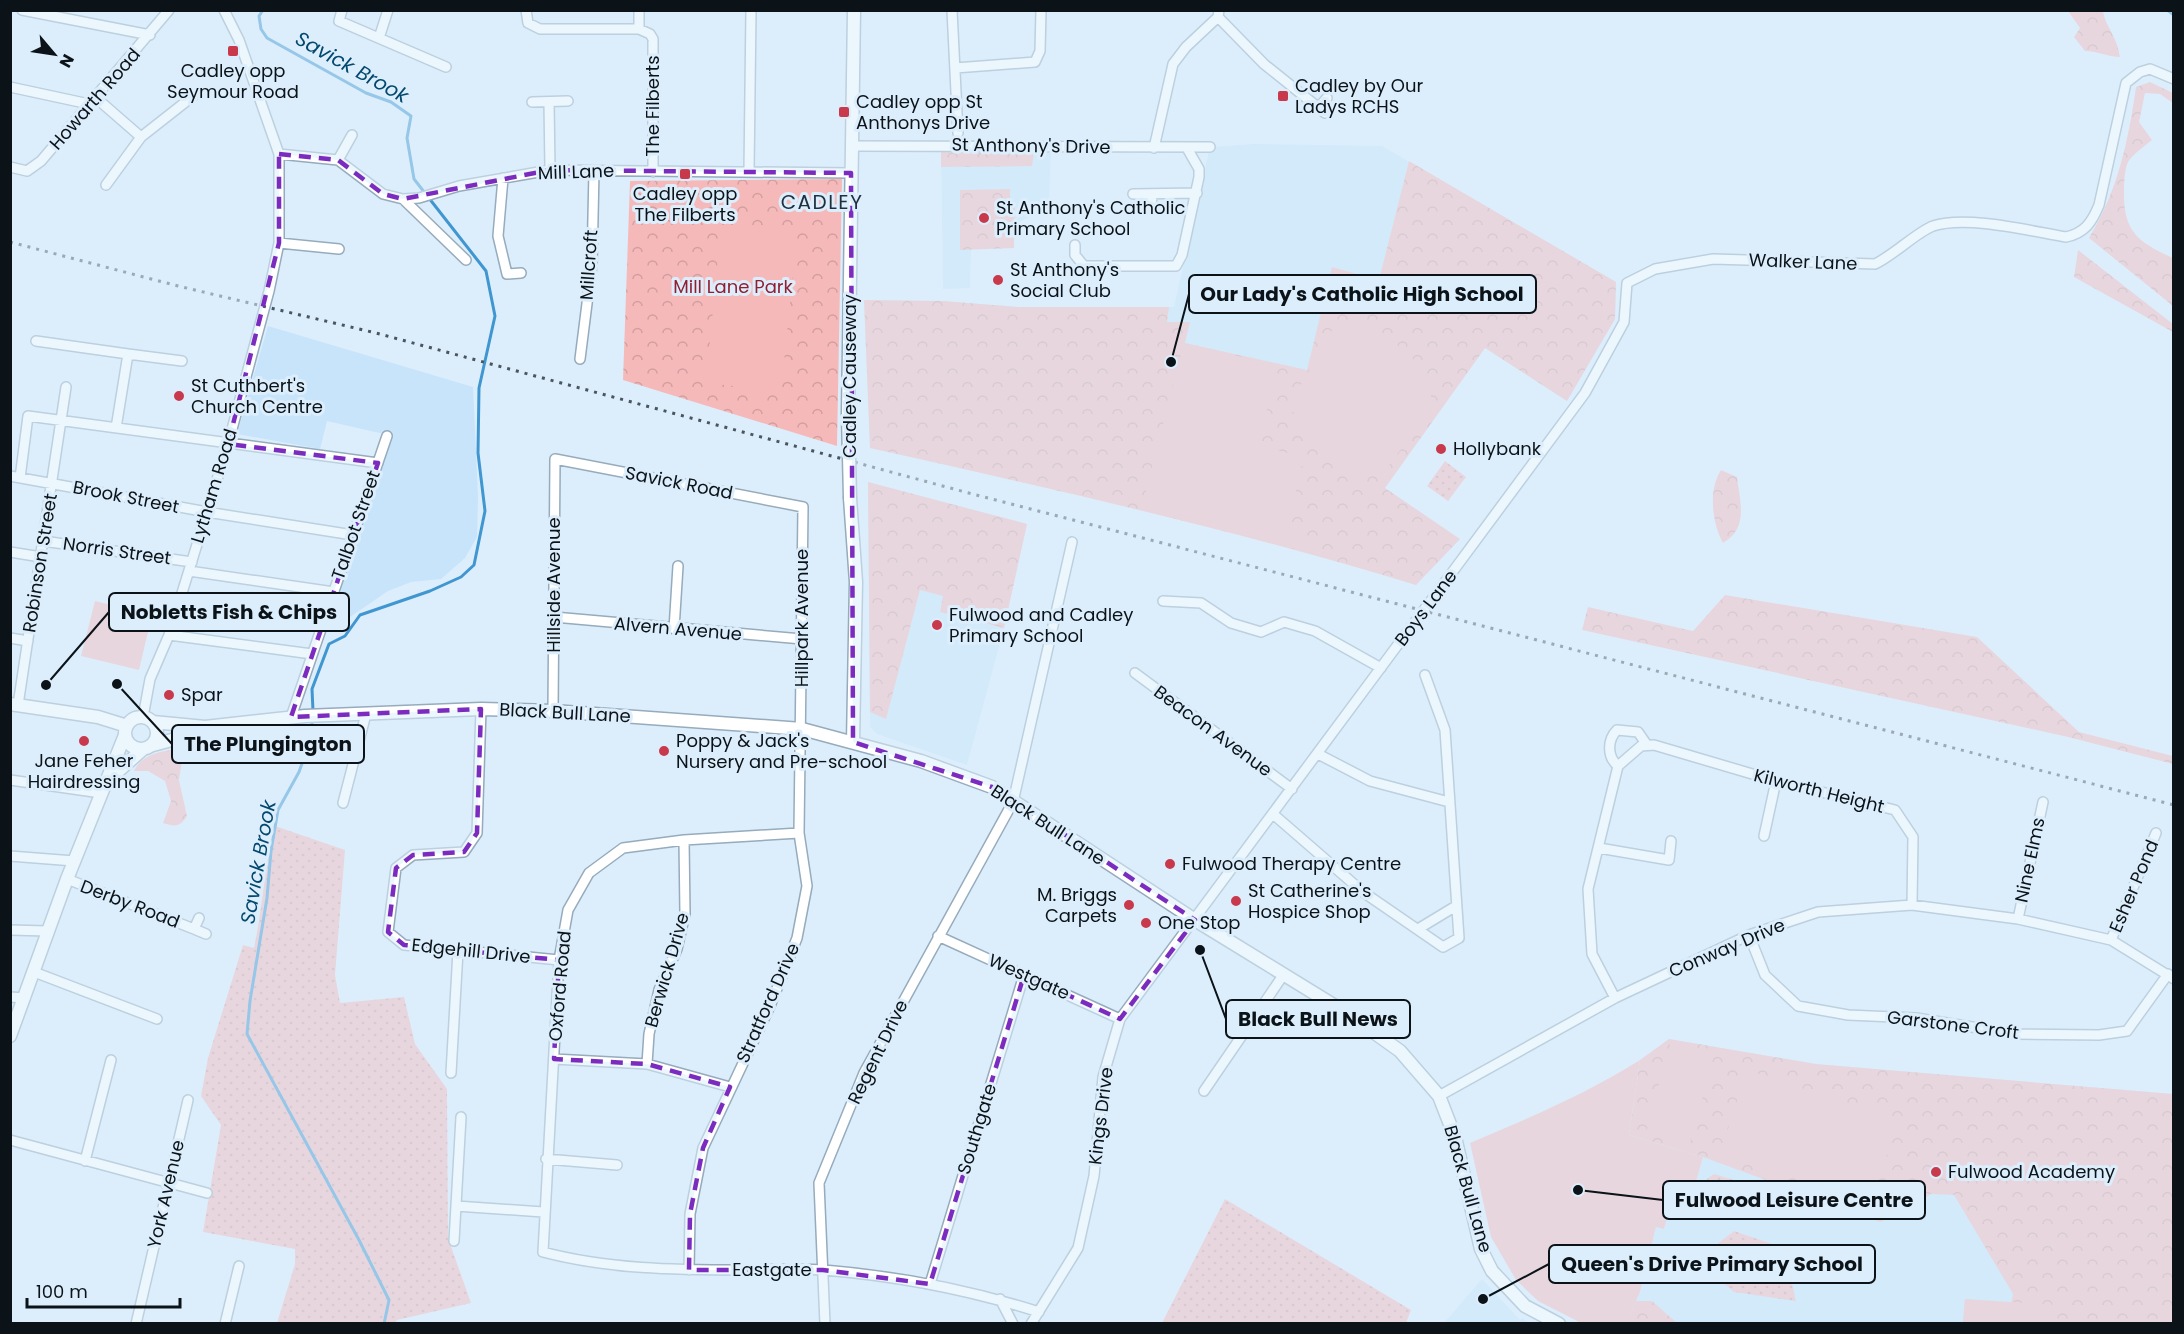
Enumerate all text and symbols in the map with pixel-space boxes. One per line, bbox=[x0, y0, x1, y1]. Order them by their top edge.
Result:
north arrow bbox=[24, 24, 84, 84]
water label: Savick Brook bbox=[290, 24, 415, 110]
street label: Howarth Road bbox=[43, 42, 146, 155]
marker: Cadley opp Seymour Road bbox=[226, 44, 240, 58]
text: N bbox=[54, 50, 80, 72]
street label: The Filberts bbox=[640, 55, 665, 157]
place label: Cadley opp Seymour Road bbox=[167, 58, 299, 104]
place label: Cadley by Our Ladys RCHS bbox=[1295, 73, 1424, 119]
place label: Cadley opp St Anthonys Drive bbox=[856, 89, 990, 135]
marker: Cadley by Our Ladys RCHS bbox=[1276, 89, 1290, 103]
marker: Cadley opp St Anthonys Drive bbox=[837, 105, 851, 119]
street label: St Anthony's Drive bbox=[951, 132, 1111, 159]
street label: Mill Lane bbox=[537, 158, 615, 185]
marker: Cadley opp The Filberts bbox=[678, 167, 692, 181]
place label: Cadley opp The Filberts bbox=[633, 181, 737, 227]
district label: CADLEY bbox=[781, 188, 863, 216]
place label: St Anthony's Catholic Primary School bbox=[996, 195, 1185, 241]
marker: St Anthony's Catholic Primary School bbox=[977, 211, 991, 225]
street label: Millcroft bbox=[574, 229, 603, 301]
street label: Walker Lane bbox=[1748, 247, 1858, 276]
place label: St Anthony's Social Club bbox=[1010, 257, 1119, 303]
marker: St Anthony's Social Club bbox=[991, 273, 1005, 287]
park label: Mill Lane Park bbox=[673, 274, 794, 299]
callout: Our Lady's Catholic High School bbox=[1189, 275, 1536, 313]
text: Our Lady's Catholic High School bbox=[1200, 280, 1524, 308]
street label: Cadley Causeway bbox=[837, 294, 862, 458]
place label: St Cuthbert's Church Centre bbox=[191, 373, 323, 419]
marker: St Cuthbert's Church Centre bbox=[172, 389, 186, 403]
street label: Lytham Road bbox=[184, 426, 243, 546]
place label: Hollybank bbox=[1453, 436, 1542, 461]
marker: Hollybank bbox=[1434, 442, 1448, 456]
street label: Savick Road bbox=[623, 460, 735, 505]
street label: Talbot Street bbox=[325, 467, 386, 583]
street label: Brook Street bbox=[71, 474, 181, 519]
street label: Robinson Street bbox=[16, 492, 63, 634]
street label: Hillside Avenue bbox=[541, 517, 566, 653]
street label: Norris Street bbox=[61, 531, 173, 570]
street label: Hillpark Avenue bbox=[789, 549, 814, 687]
street label: Boys Lane bbox=[1389, 564, 1463, 651]
callout: Nobletts Fish & Chips bbox=[109, 593, 349, 631]
text: Nobletts Fish & Chips bbox=[121, 598, 337, 626]
place label: Fulwood and Cadley Primary School bbox=[949, 602, 1133, 648]
street label: Alvern Avenue bbox=[613, 610, 743, 647]
marker: Fulwood and Cadley Primary School bbox=[930, 618, 944, 632]
street label: Beacon Avenue bbox=[1149, 679, 1278, 782]
place label: Spar bbox=[181, 682, 223, 707]
marker: Spar bbox=[162, 688, 176, 702]
street label: Black Bull Lane bbox=[499, 697, 631, 728]
callout: The Plungington bbox=[172, 725, 364, 763]
place label: Poppy & Jack's Nursery and Pre-school bbox=[676, 728, 887, 774]
text: The Plungington bbox=[184, 730, 352, 758]
marker: Jane Feher Hairdressing bbox=[77, 734, 91, 748]
marker: Poppy & Jack's Nursery and Pre-school bbox=[657, 744, 671, 758]
place label: Jane Feher Hairdressing bbox=[28, 748, 140, 794]
street label: Kilworth Height bbox=[1751, 762, 1887, 819]
street label: Black Bull Lane bbox=[986, 778, 1110, 871]
water label: Savick Brook bbox=[233, 796, 283, 926]
street label: Nine Elms bbox=[2008, 815, 2051, 905]
street label: Esher Pond bbox=[2103, 836, 2164, 936]
place label: Fulwood Therapy Centre bbox=[1182, 851, 1401, 876]
marker: Fulwood Therapy Centre bbox=[1163, 857, 1177, 871]
street label: Derby Road bbox=[77, 873, 183, 934]
place label: St Catherine's Hospice Shop bbox=[1248, 878, 1371, 924]
place label: M. Briggs Carpets bbox=[1037, 882, 1117, 928]
marker: St Catherine's Hospice Shop bbox=[1229, 894, 1243, 908]
marker: M. Briggs Carpets bbox=[1122, 898, 1136, 912]
street label: Berwick Drive bbox=[638, 910, 695, 1030]
place label: One Stop bbox=[1158, 910, 1240, 935]
street label: Conway Drive bbox=[1665, 912, 1789, 983]
marker: One Stop bbox=[1139, 916, 1153, 930]
street label: Oxford Road bbox=[542, 930, 577, 1042]
street label: Edgehill Drive bbox=[410, 932, 532, 969]
street label: Stratford Drive bbox=[730, 939, 805, 1067]
street label: Westgate bbox=[985, 947, 1074, 1006]
street label: Regent Drive bbox=[841, 995, 914, 1108]
callout: Black Bull News bbox=[1226, 1000, 1410, 1038]
street label: Garstone Croft bbox=[1886, 1004, 2020, 1045]
text: Black Bull News bbox=[1238, 1005, 1398, 1033]
street label: Kings Drive bbox=[1082, 1066, 1119, 1166]
street label: Southgate bbox=[951, 1080, 1002, 1177]
street label: Black Bull Lane bbox=[1438, 1122, 1499, 1256]
street label: York Avenue bbox=[141, 1137, 190, 1250]
place label: Fulwood Academy bbox=[1948, 1159, 2115, 1184]
marker: Fulwood Academy bbox=[1929, 1165, 1943, 1179]
callout: Fulwood Leisure Centre bbox=[1663, 1181, 1925, 1219]
text: Fulwood Leisure Centre bbox=[1675, 1186, 1913, 1214]
callout: Queen's Drive Primary School bbox=[1549, 1245, 1875, 1283]
text: Queen's Drive Primary School bbox=[1561, 1250, 1863, 1278]
street label: Eastgate bbox=[732, 1257, 812, 1282]
scale bar bbox=[27, 1271, 180, 1309]
text: 100 m bbox=[36, 1279, 88, 1304]

